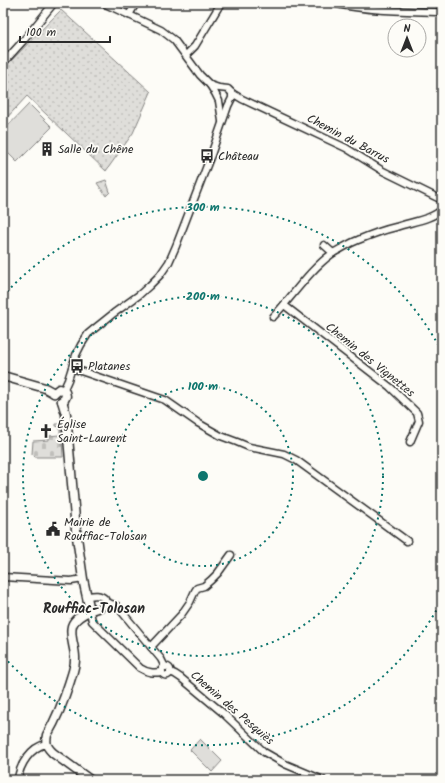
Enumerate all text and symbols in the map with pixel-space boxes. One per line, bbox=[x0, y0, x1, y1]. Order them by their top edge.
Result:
scale bar bbox=[20, 18, 110, 44]
north arrow bbox=[387, 18, 427, 58]
text: N bbox=[404, 20, 411, 38]
text: 100 m bbox=[26, 23, 57, 42]
street label: Chemin du Barrus bbox=[303, 109, 393, 169]
place label: Salle du Chêne bbox=[58, 140, 134, 159]
building icon: Salle du Chêne bbox=[39, 141, 55, 157]
place label: Château bbox=[218, 147, 259, 166]
bus stop icon: Château bbox=[199, 148, 215, 164]
text: 300 m bbox=[185, 198, 220, 217]
text: 200 m bbox=[186, 287, 220, 306]
street label: Chemin des Vignettes bbox=[321, 318, 419, 402]
place label: Platanes bbox=[88, 357, 130, 376]
bus stop icon: Platanes bbox=[69, 358, 85, 374]
text: 100 m bbox=[188, 377, 218, 396]
place label: Église Saint-Laurent bbox=[57, 415, 127, 448]
church icon: Église Saint-Laurent bbox=[38, 423, 54, 439]
centre of rings bbox=[196, 469, 210, 483]
place label: Mairie de Rouffiac-Tolosan bbox=[64, 513, 147, 546]
public building icon: Mairie de Rouffiac-Tolosan bbox=[45, 521, 61, 537]
district label: Rouffiac-Tolosan bbox=[43, 598, 145, 620]
street label: Chemin des Pesquiès bbox=[186, 666, 278, 750]

